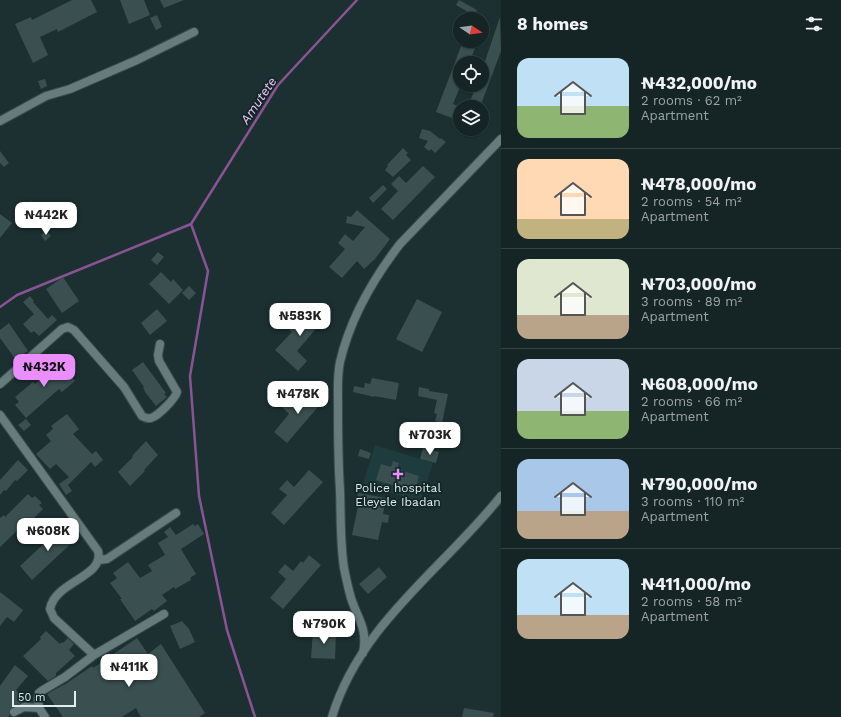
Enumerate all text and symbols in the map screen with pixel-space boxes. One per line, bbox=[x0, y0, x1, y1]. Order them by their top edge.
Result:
north arrow bbox=[453, 12, 489, 48]
map controls bbox=[453, 12, 489, 136]
icon: filters bbox=[803, 13, 825, 35]
text: 8 homes bbox=[517, 14, 588, 34]
button: locate bbox=[453, 56, 489, 92]
text: ₦432,000/mo bbox=[641, 73, 757, 93]
water label: Amutete bbox=[237, 74, 280, 127]
icon: home bbox=[549, 74, 597, 122]
text: 2 rooms · 62 m² bbox=[641, 93, 742, 108]
button: layers bbox=[453, 100, 489, 136]
text: Apartment bbox=[641, 108, 709, 123]
text: ₦478,000/mo bbox=[641, 174, 757, 194]
icon: home bbox=[549, 175, 597, 223]
text: 2 rooms · 54 m² bbox=[641, 194, 742, 209]
pin: ₦442K bbox=[18, 202, 74, 236]
text: ₦442K bbox=[24, 207, 68, 222]
text: Apartment bbox=[641, 209, 709, 224]
text: ₦703,000/mo bbox=[641, 274, 757, 294]
icon: home bbox=[549, 275, 597, 323]
text: 3 rooms · 89 m² bbox=[641, 294, 742, 309]
pin: ₦583K bbox=[272, 303, 328, 337]
text: ₦583K bbox=[278, 308, 322, 323]
text: Apartment bbox=[641, 309, 709, 324]
pin: ₦432K bbox=[16, 354, 72, 388]
text: ₦432K bbox=[22, 359, 66, 374]
text: ₦608,000/mo bbox=[641, 374, 758, 394]
icon: home bbox=[549, 375, 597, 423]
pin: ₦478K bbox=[270, 381, 326, 415]
text: ₦478K bbox=[276, 386, 320, 401]
text: 2 rooms · 66 m² bbox=[641, 394, 742, 409]
text: Apartment bbox=[641, 409, 709, 424]
pin: ₦703K bbox=[402, 422, 458, 456]
text: ₦703K bbox=[408, 427, 452, 442]
marker: Police hospital Eleyele Ibadan bbox=[392, 468, 404, 480]
text: ₦790,000/mo bbox=[641, 474, 757, 494]
icon: home bbox=[549, 475, 597, 523]
place label: Police hospital Eleyele Ibadan bbox=[355, 481, 441, 509]
text: 3 rooms · 110 m² bbox=[641, 494, 744, 509]
text: Apartment bbox=[641, 509, 709, 524]
pin: ₦608K bbox=[20, 518, 76, 552]
text: ₦608K bbox=[26, 523, 70, 538]
text: ₦411,000/mo bbox=[641, 574, 751, 594]
icon: home bbox=[549, 575, 597, 623]
text: 2 rooms · 58 m² bbox=[641, 594, 742, 609]
text: Apartment bbox=[641, 609, 709, 624]
pin: ₦790K bbox=[296, 611, 352, 645]
text: ₦790K bbox=[302, 616, 346, 631]
pin: ₦411K bbox=[101, 654, 157, 688]
text: ₦411K bbox=[110, 659, 149, 674]
scale bar bbox=[12, 689, 76, 708]
text: 50 m bbox=[18, 691, 45, 704]

